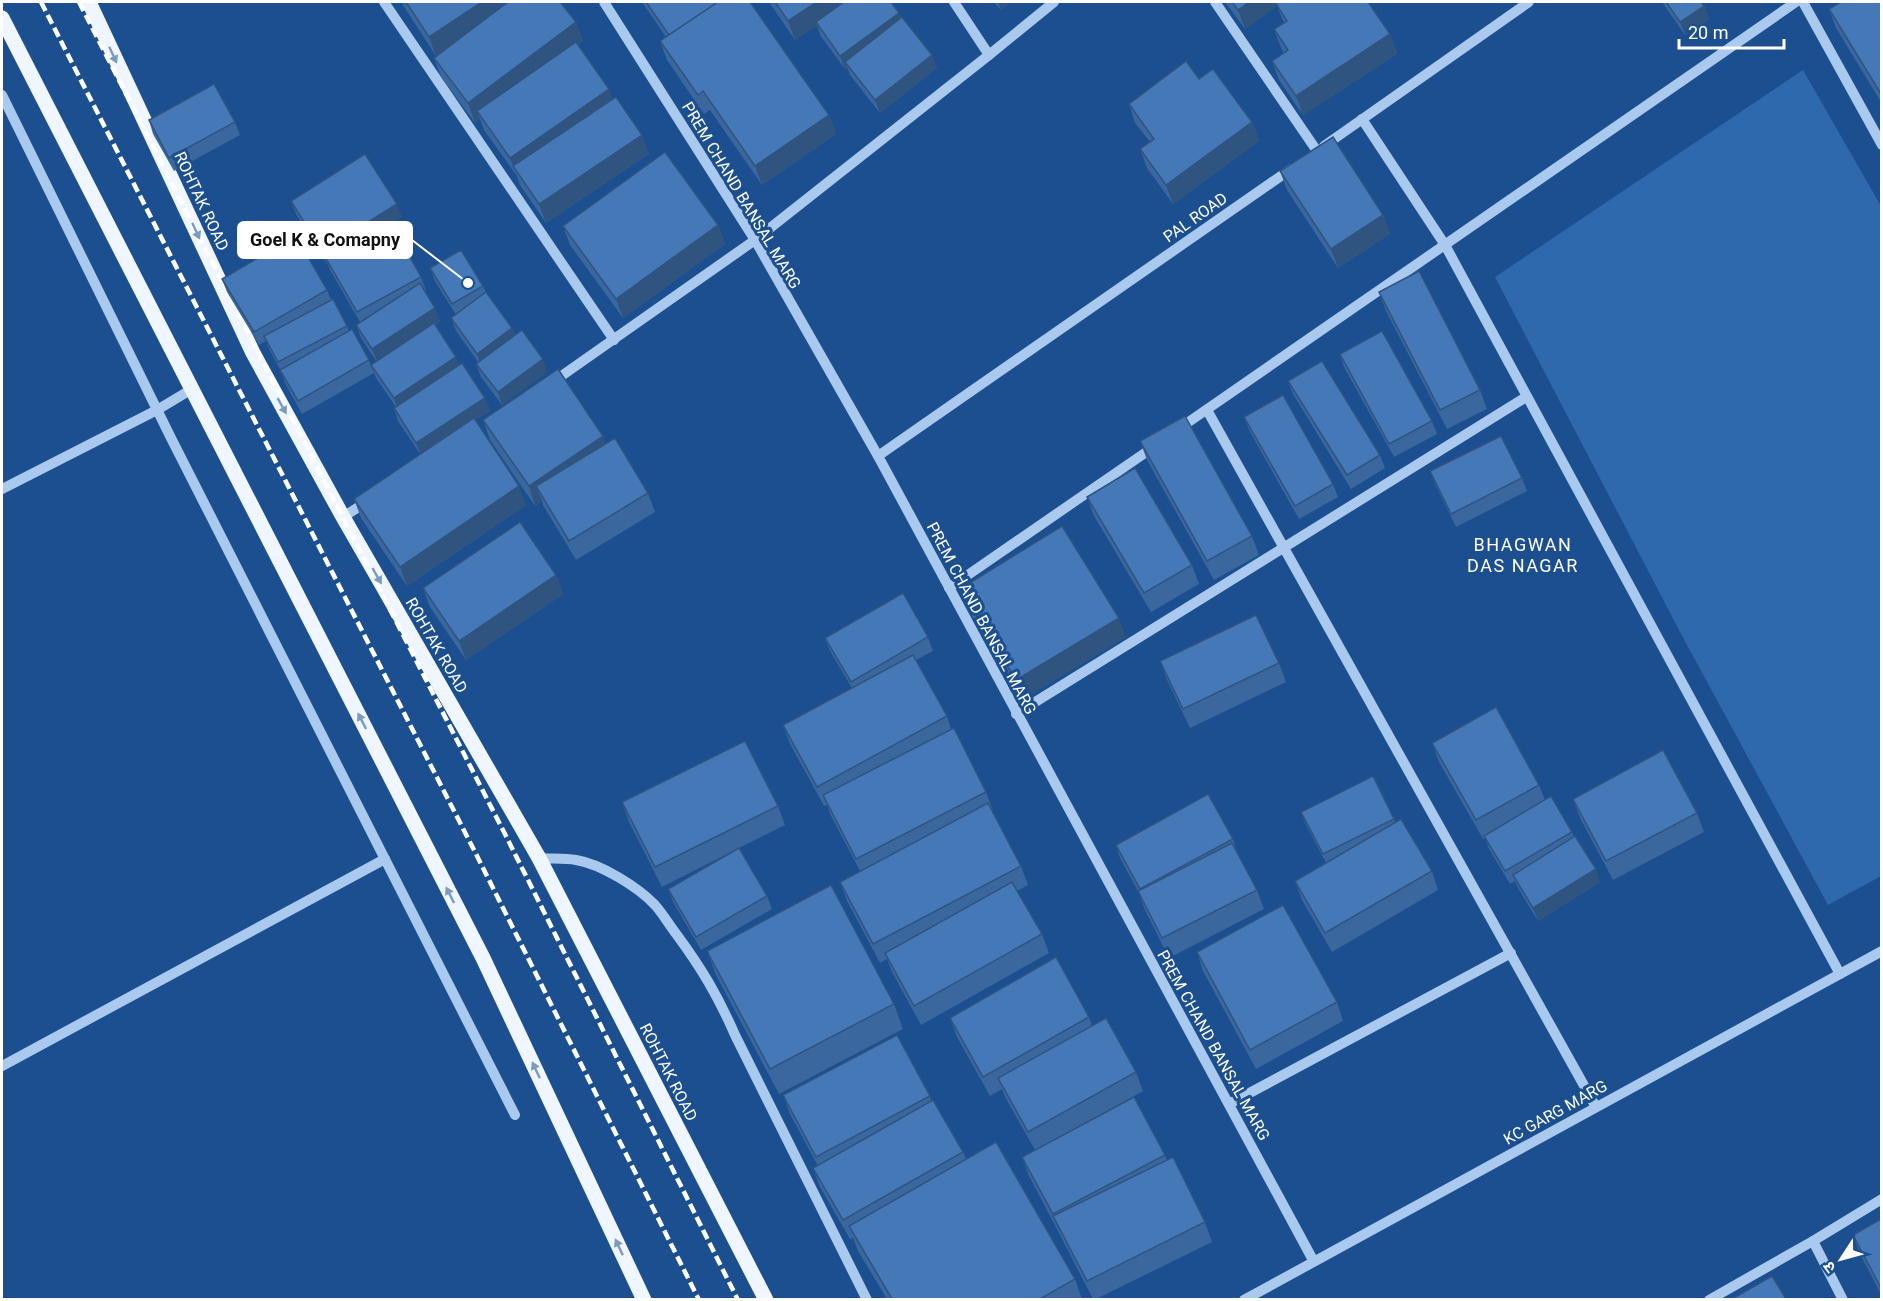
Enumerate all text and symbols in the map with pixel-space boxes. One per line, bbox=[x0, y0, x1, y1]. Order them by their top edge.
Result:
scale bar bbox=[1679, 12, 1784, 50]
text: 20 m bbox=[1688, 22, 1728, 43]
one-way arrow bbox=[109, 46, 118, 63]
street label: PREM CHAND BANSAL MARG bbox=[678, 98, 805, 292]
street label: ROHTAK ROAD bbox=[170, 149, 233, 254]
street label: PAL ROAD bbox=[1160, 188, 1231, 246]
callout: Goel K & Comapny bbox=[238, 222, 412, 258]
one-way arrow bbox=[191, 223, 201, 241]
text: Goel K & Comapny bbox=[250, 229, 401, 250]
one-way arrow bbox=[277, 398, 287, 415]
street label: PREM CHAND BANSAL MARG bbox=[923, 519, 1040, 718]
district label: BHAGWAN DAS NAGAR bbox=[1467, 534, 1579, 576]
one-way arrow bbox=[372, 568, 382, 585]
street label: ROHTAK ROAD bbox=[402, 594, 472, 696]
one-way arrow bbox=[357, 713, 366, 730]
one-way arrow bbox=[446, 886, 456, 904]
street label: PREM CHAND BANSAL MARG bbox=[1153, 947, 1274, 1144]
street label: ROHTAK ROAD bbox=[636, 1020, 701, 1124]
one-way arrow bbox=[531, 1062, 540, 1079]
street label: KC GARG MARG bbox=[1500, 1076, 1610, 1149]
north arrow bbox=[1811, 1229, 1871, 1289]
one-way arrow bbox=[614, 1238, 623, 1255]
text: उ bbox=[1818, 1258, 1840, 1277]

